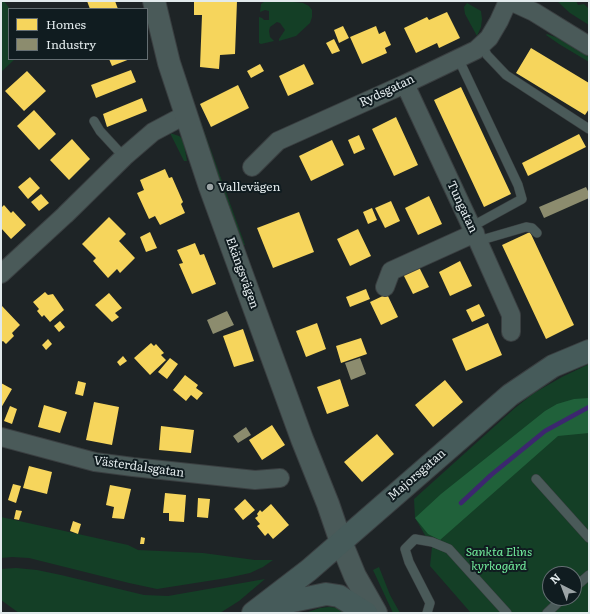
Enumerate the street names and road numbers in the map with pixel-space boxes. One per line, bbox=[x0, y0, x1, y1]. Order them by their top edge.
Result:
street label: Rydsgatan bbox=[357, 72, 417, 110]
street label: Tungatan bbox=[444, 179, 480, 235]
street label: Ekängsvägen bbox=[222, 235, 262, 311]
street label: Majorsgatan bbox=[385, 446, 449, 504]
street label: Västerdalsgatan bbox=[93, 454, 185, 480]

